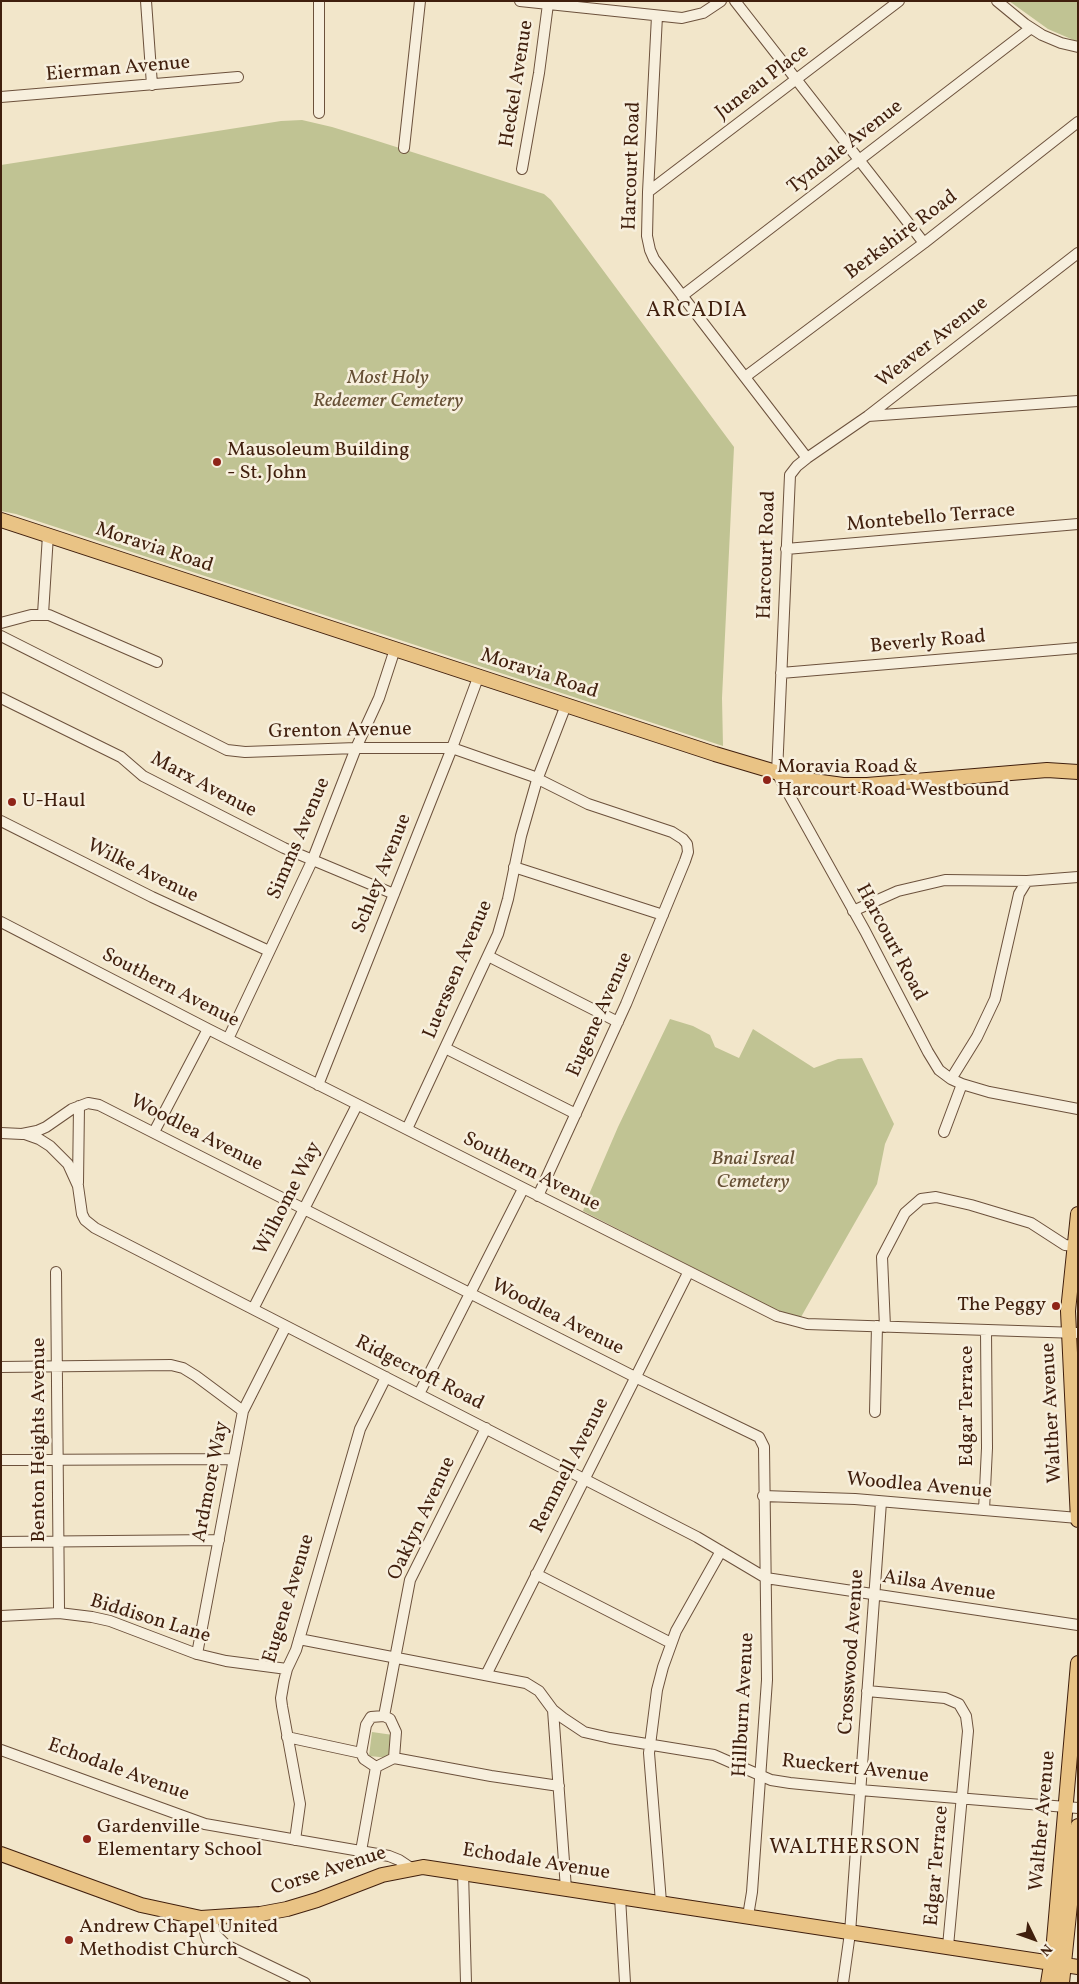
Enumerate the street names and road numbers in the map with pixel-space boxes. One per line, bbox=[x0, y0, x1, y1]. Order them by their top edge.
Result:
street label: Heckel Avenue bbox=[496, 19, 540, 149]
street label: Juneau Place bbox=[712, 40, 814, 126]
street label: Eierman Avenue bbox=[45, 52, 191, 88]
street label: Tyndale Avenue bbox=[784, 96, 908, 200]
street label: Harcourt Road bbox=[619, 101, 647, 231]
street label: Berkshire Road bbox=[841, 186, 963, 286]
street label: Weaver Avenue bbox=[872, 292, 994, 394]
street label: Harcourt Road bbox=[754, 490, 782, 620]
street label: Montebello Terrace bbox=[846, 500, 1016, 538]
street label: Moravia Road bbox=[92, 519, 216, 579]
street label: Beverly Road bbox=[869, 626, 987, 660]
street label: Moravia Road bbox=[477, 645, 601, 705]
street label: Grenton Avenue bbox=[268, 719, 412, 745]
street label: Marx Avenue bbox=[146, 748, 260, 824]
street label: Simms Avenue bbox=[263, 774, 337, 904]
street label: Schley Avenue bbox=[348, 811, 418, 937]
street label: Wilke Avenue bbox=[82, 835, 202, 909]
street label: Harcourt Road bbox=[849, 880, 931, 1006]
street label: Luerssen Avenue bbox=[419, 897, 499, 1043]
street label: Southern Avenue bbox=[97, 944, 243, 1034]
street label: Eugene Avenue bbox=[563, 949, 639, 1081]
street label: Woodlea Avenue bbox=[126, 1090, 266, 1178]
street label: Southern Avenue bbox=[458, 1128, 604, 1218]
street label: Wilhome Way bbox=[250, 1138, 328, 1260]
street label: Woodlea Avenue bbox=[487, 1274, 627, 1362]
street label: Ridgecroft Road bbox=[350, 1331, 488, 1417]
street label: Benton Heights Avenue bbox=[28, 1338, 52, 1542]
street label: Walther Avenue bbox=[1037, 1342, 1069, 1484]
street label: Edgar Terrace bbox=[956, 1346, 980, 1466]
street label: Remmell Avenue bbox=[526, 1394, 616, 1538]
street label: Ardmore Way bbox=[189, 1419, 235, 1545]
street label: Oaklyn Avenue bbox=[384, 1453, 462, 1585]
street label: Woodlea Avenue bbox=[845, 1469, 993, 1505]
street label: Eugene Avenue bbox=[259, 1531, 321, 1667]
street label: Ailsa Avenue bbox=[881, 1566, 997, 1608]
street label: Crosswood Avenue bbox=[835, 1568, 871, 1736]
street label: Biddison Lane bbox=[87, 1590, 213, 1650]
street label: Hillburn Avenue bbox=[729, 1632, 761, 1778]
street label: Echodale Avenue bbox=[44, 1734, 192, 1808]
street label: Rueckert Avenue bbox=[780, 1750, 930, 1790]
street label: Walther Avenue bbox=[1026, 1750, 1062, 1892]
street label: Edgar Terrace bbox=[921, 1805, 955, 1927]
street label: Echodale Avenue bbox=[460, 1839, 612, 1887]
street label: Corse Avenue bbox=[268, 1842, 390, 1902]

